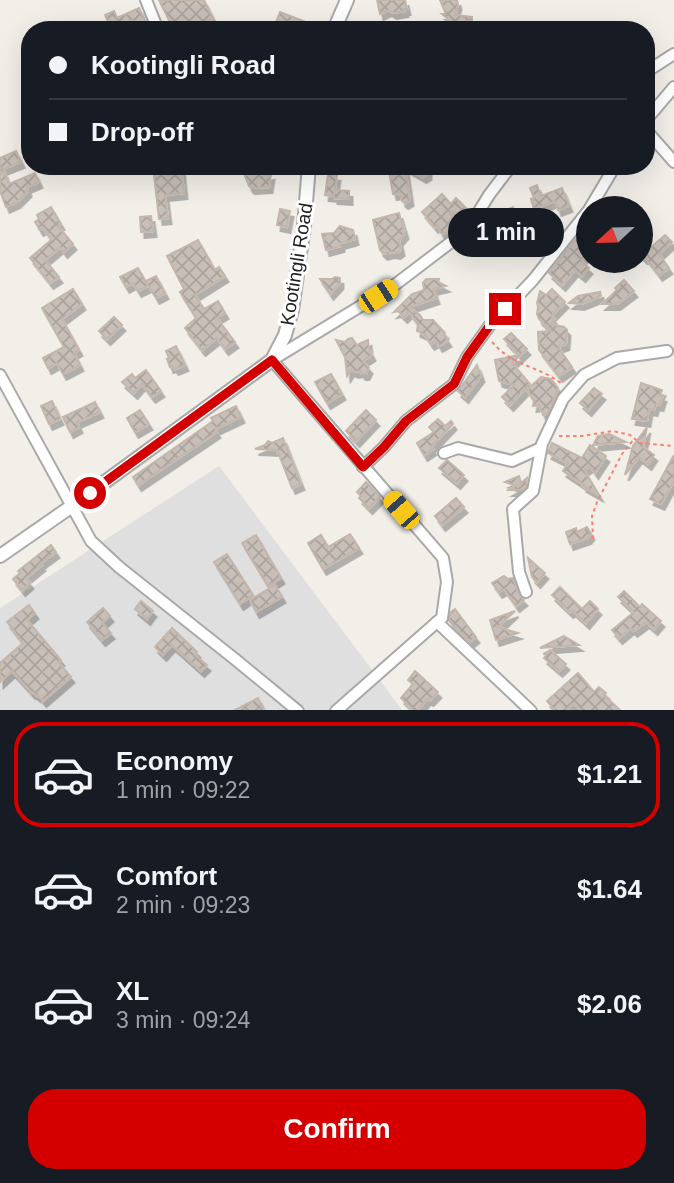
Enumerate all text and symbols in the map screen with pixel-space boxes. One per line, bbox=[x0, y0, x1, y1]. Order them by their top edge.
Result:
text: Kootingli Road bbox=[91, 50, 276, 80]
text: Drop-off bbox=[91, 117, 194, 147]
north arrow bbox=[576, 196, 653, 273]
map controls bbox=[576, 196, 653, 273]
street label: Kootingli Road bbox=[276, 201, 317, 327]
callout: 1 min bbox=[447, 208, 563, 256]
text: 1 min bbox=[476, 219, 536, 245]
car bbox=[355, 276, 402, 316]
route end bbox=[489, 293, 521, 325]
route start bbox=[74, 477, 106, 509]
car bbox=[380, 487, 423, 533]
icon: car bbox=[32, 743, 95, 806]
text: Economy bbox=[116, 746, 233, 776]
text: $1.21 bbox=[577, 759, 642, 789]
text: 1 min · 09:22 bbox=[116, 777, 250, 803]
icon: car bbox=[32, 858, 95, 921]
text: Comfort bbox=[116, 861, 217, 891]
text: $1.64 bbox=[577, 874, 642, 904]
text: 2 min · 09:23 bbox=[116, 892, 250, 918]
icon: car bbox=[32, 973, 95, 1036]
text: XL bbox=[116, 976, 149, 1006]
text: $2.06 bbox=[577, 989, 642, 1019]
text: 3 min · 09:24 bbox=[116, 1007, 250, 1033]
button: Confirm bbox=[28, 1089, 646, 1169]

